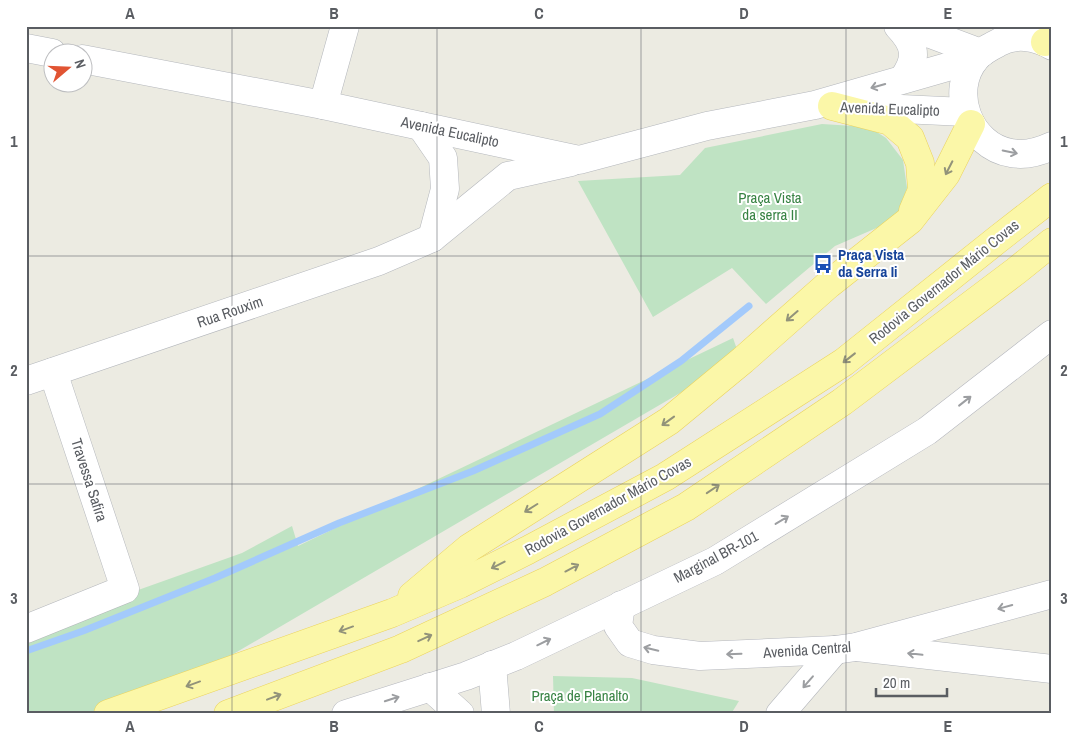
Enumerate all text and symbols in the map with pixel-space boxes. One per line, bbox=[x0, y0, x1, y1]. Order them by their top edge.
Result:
text: A bbox=[125, 2, 135, 24]
text: B bbox=[329, 2, 339, 24]
text: C bbox=[534, 2, 544, 24]
text: D bbox=[739, 2, 749, 24]
text: E bbox=[944, 2, 953, 24]
north arrow bbox=[42, 42, 92, 92]
text: N bbox=[70, 57, 90, 71]
one-way arrow bbox=[870, 82, 886, 92]
street label: Avenida Eucalipto bbox=[839, 96, 940, 121]
street label: Avenida Eucalipto bbox=[398, 111, 501, 152]
text: 1 bbox=[10, 130, 18, 152]
text: 1 bbox=[1060, 130, 1068, 152]
one-way arrow bbox=[1001, 148, 1017, 157]
one-way arrow bbox=[944, 160, 954, 175]
park label: Praça Vista da serra II bbox=[738, 187, 802, 225]
street label: Rodovia Governador Mário Covas bbox=[864, 215, 1023, 349]
place label: Praça Vista da Serra Ii bbox=[838, 244, 904, 282]
bus stop icon: Praça Vista da Serra Ii bbox=[812, 253, 834, 275]
street label: Rua Rouxim bbox=[194, 290, 266, 333]
one-way arrow bbox=[786, 311, 799, 322]
one-way arrow bbox=[842, 353, 856, 363]
text: 2 bbox=[10, 359, 18, 381]
text: 2 bbox=[1060, 359, 1068, 381]
one-way arrow bbox=[958, 396, 971, 407]
one-way arrow bbox=[661, 416, 675, 426]
street label: Travessa Safira bbox=[66, 436, 113, 524]
street label: Rodovia Governador Mário Covas bbox=[521, 451, 695, 560]
one-way arrow bbox=[706, 483, 720, 493]
one-way arrow bbox=[524, 503, 538, 514]
one-way arrow bbox=[774, 515, 788, 525]
street label: Marginal BR-101 bbox=[670, 525, 762, 588]
one-way arrow bbox=[491, 560, 506, 570]
one-way arrow bbox=[564, 563, 579, 573]
text: 3 bbox=[10, 587, 18, 609]
text: 3 bbox=[1060, 587, 1068, 609]
one-way arrow bbox=[997, 603, 1013, 612]
one-way arrow bbox=[339, 625, 354, 634]
one-way arrow bbox=[417, 633, 432, 642]
street label: Avenida Central bbox=[761, 636, 852, 663]
one-way arrow bbox=[536, 637, 551, 646]
one-way arrow bbox=[644, 644, 660, 653]
one-way arrow bbox=[908, 649, 924, 659]
one-way arrow bbox=[726, 650, 742, 659]
scale bar bbox=[876, 665, 947, 697]
text: 20 m bbox=[883, 672, 910, 693]
one-way arrow bbox=[802, 675, 813, 688]
one-way arrow bbox=[186, 680, 201, 689]
park label: Praça de Planalto bbox=[531, 685, 629, 706]
one-way arrow bbox=[265, 692, 281, 701]
one-way arrow bbox=[384, 694, 399, 703]
text: A bbox=[125, 715, 135, 737]
text: B bbox=[329, 715, 339, 737]
text: C bbox=[534, 715, 544, 737]
text: D bbox=[739, 715, 749, 737]
text: E bbox=[944, 715, 953, 737]

